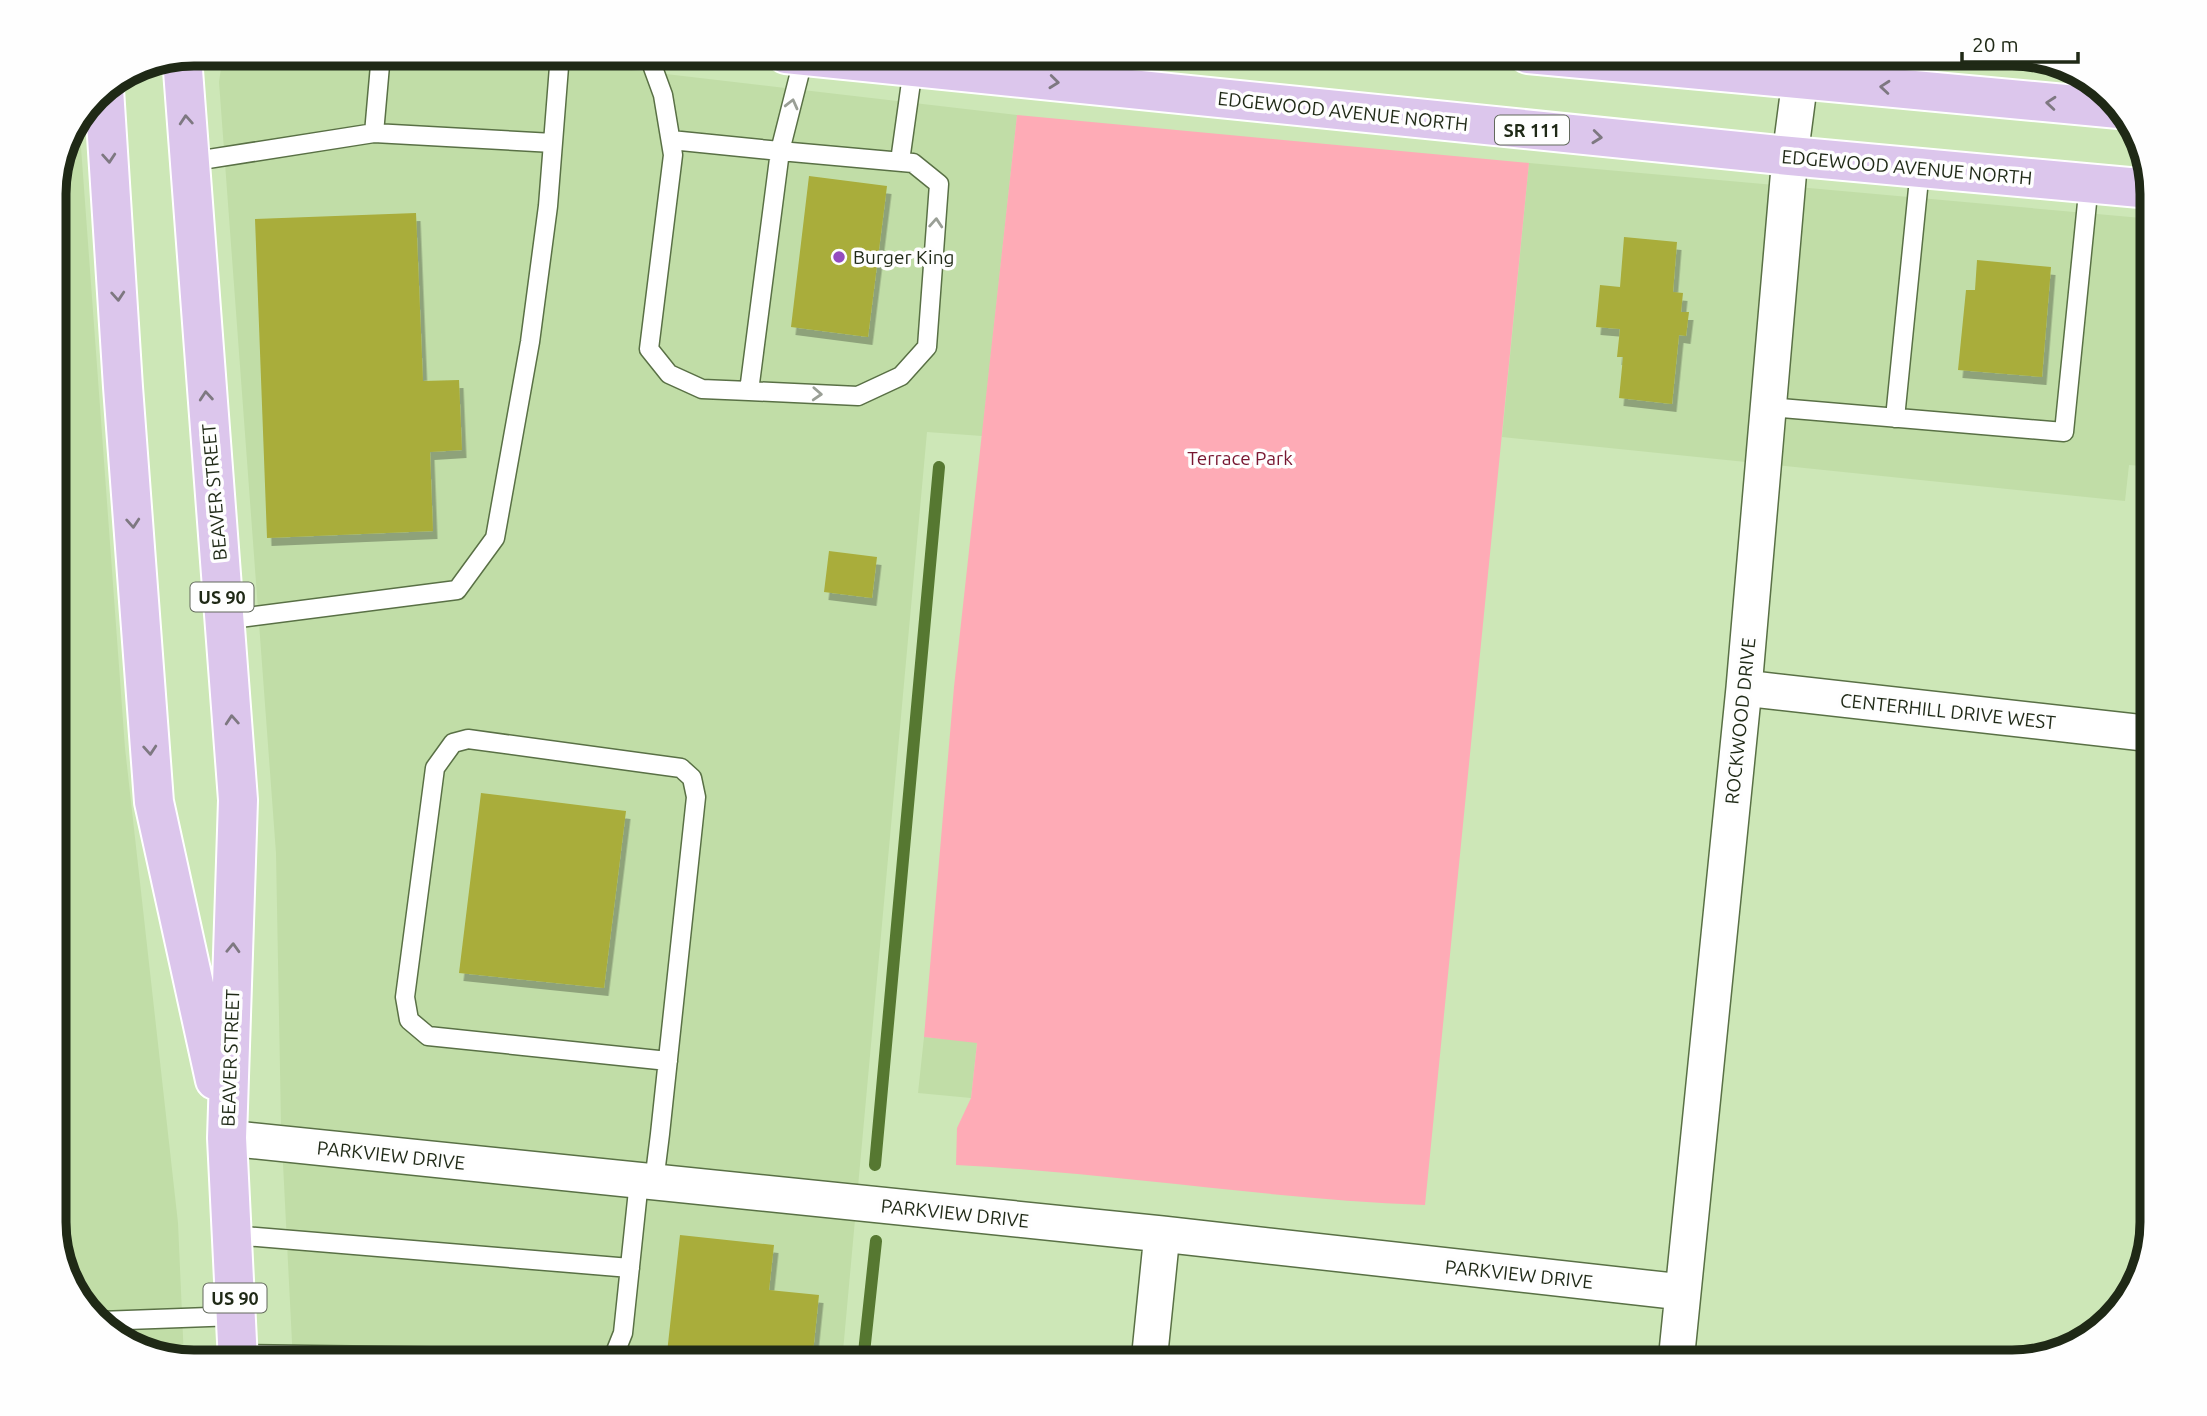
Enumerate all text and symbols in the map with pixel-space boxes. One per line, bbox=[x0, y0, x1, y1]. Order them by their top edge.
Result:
scale bar bbox=[1962, 21, 2078, 65]
text: 20 m bbox=[1972, 32, 2019, 56]
one-way arrow bbox=[1048, 75, 1060, 90]
one-way arrow bbox=[1879, 80, 1890, 95]
street label: EDGEWOOD AVENUE NORTH bbox=[1217, 87, 1469, 135]
one-way arrow bbox=[2045, 96, 2056, 111]
one-way arrow bbox=[784, 98, 798, 110]
one-way arrow bbox=[179, 114, 194, 125]
road number: SR 111 bbox=[1495, 116, 1569, 145]
one-way arrow bbox=[1591, 129, 1603, 144]
street label: EDGEWOOD AVENUE NORTH bbox=[1781, 145, 2033, 189]
one-way arrow bbox=[101, 152, 116, 163]
one-way arrow bbox=[928, 217, 943, 228]
place label: Burger King bbox=[853, 246, 954, 268]
marker: Burger King bbox=[831, 249, 847, 265]
one-way arrow bbox=[110, 291, 125, 302]
one-way arrow bbox=[812, 387, 823, 402]
one-way arrow bbox=[199, 390, 214, 401]
street label: BEAVER STREET bbox=[197, 422, 231, 561]
park label: Terrace Park bbox=[1187, 447, 1293, 469]
one-way arrow bbox=[126, 518, 141, 529]
road number: US 90 bbox=[190, 582, 254, 612]
street label: ROCKWOOD DRIVE bbox=[1720, 636, 1760, 806]
street label: CENTERHILL DRIVE WEST bbox=[1839, 689, 2057, 733]
one-way arrow bbox=[225, 715, 240, 726]
one-way arrow bbox=[143, 745, 158, 756]
one-way arrow bbox=[226, 942, 241, 953]
street label: BEAVER STREET bbox=[217, 988, 243, 1127]
street label: PARKVIEW DRIVE bbox=[316, 1136, 466, 1174]
street label: PARKVIEW DRIVE bbox=[880, 1194, 1030, 1232]
street label: PARKVIEW DRIVE bbox=[1444, 1255, 1594, 1293]
road number: US 90 bbox=[204, 1283, 266, 1312]

